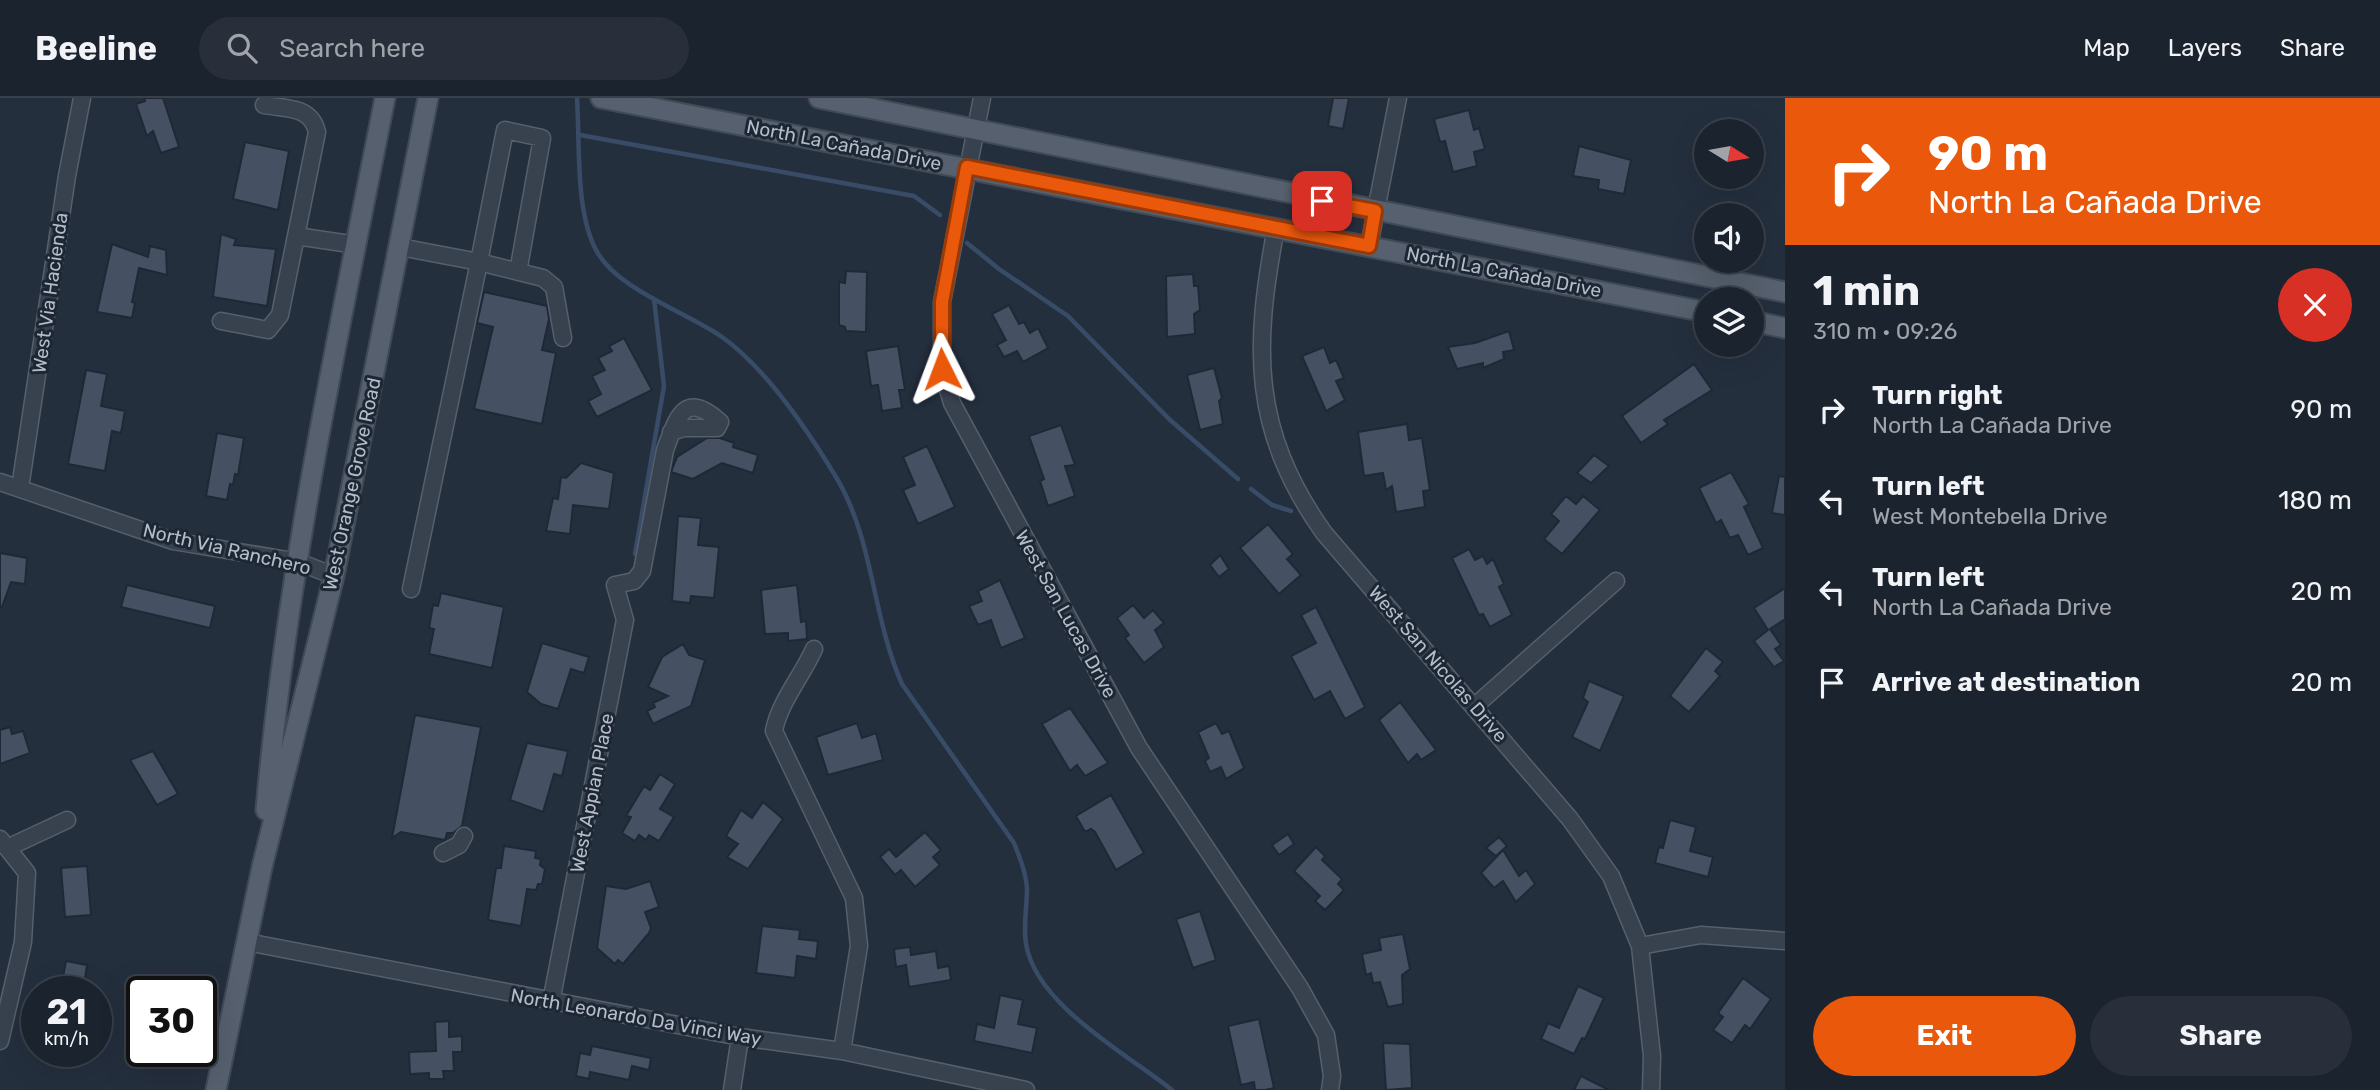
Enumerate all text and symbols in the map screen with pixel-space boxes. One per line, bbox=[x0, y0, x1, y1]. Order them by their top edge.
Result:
search box bbox=[199, 17, 689, 80]
text: Beeline bbox=[35, 29, 157, 68]
icon: search bbox=[223, 29, 261, 67]
text: Search here bbox=[279, 33, 425, 64]
text: Map bbox=[2083, 34, 2130, 62]
text: Layers bbox=[2168, 34, 2242, 62]
text: Share bbox=[2280, 34, 2345, 62]
street label: North La Cañada Drive bbox=[745, 115, 943, 175]
north arrow bbox=[1694, 119, 1764, 189]
map controls bbox=[1694, 119, 1764, 357]
text: 90 m bbox=[1928, 124, 2048, 182]
icon: right bbox=[1813, 126, 1904, 217]
pin bbox=[1292, 171, 1352, 231]
icon: arrive bbox=[1303, 182, 1341, 220]
text: North La Cañada Drive bbox=[1928, 183, 2262, 221]
button: sound bbox=[1694, 203, 1764, 273]
street label: West Via Hacienda bbox=[27, 211, 73, 375]
street label: North La Cañada Drive bbox=[1405, 242, 1603, 302]
text: 1 min bbox=[1813, 266, 1920, 316]
button: close bbox=[2278, 268, 2352, 342]
button: layers bbox=[1694, 287, 1764, 357]
text: 310 m · 09:26 bbox=[1813, 317, 1957, 345]
position arrow bbox=[905, 332, 979, 406]
street label: West Orange Grove Road bbox=[318, 376, 386, 592]
text: Turn right bbox=[1872, 380, 2002, 411]
icon: right bbox=[1813, 391, 1851, 429]
text: 90 m bbox=[2291, 394, 2352, 425]
text: North La Cañada Drive bbox=[1872, 411, 2112, 439]
text: Turn left bbox=[1872, 471, 1984, 502]
icon: left bbox=[1813, 482, 1851, 520]
text: 180 m bbox=[2278, 485, 2352, 516]
text: West Montebella Drive bbox=[1872, 502, 2108, 530]
street label: North Via Ranchero bbox=[141, 518, 313, 580]
street label: West San Lucas Drive bbox=[1010, 526, 1122, 702]
text: Turn left bbox=[1872, 562, 1984, 593]
icon: left bbox=[1813, 573, 1851, 611]
text: 20 m bbox=[2291, 576, 2352, 607]
street label: West San Nicolas Drive bbox=[1364, 581, 1512, 747]
text: North La Cañada Drive bbox=[1872, 593, 2112, 621]
icon: arrive bbox=[1813, 664, 1851, 702]
text: Arrive at destination bbox=[1872, 667, 2140, 698]
text: 20 m bbox=[2291, 667, 2352, 698]
street label: West Appian Place bbox=[565, 711, 619, 875]
speed limit sign: 30 bbox=[126, 976, 217, 1067]
street label: North Leonardo Da Vinci Way bbox=[509, 984, 763, 1050]
text: 21 bbox=[46, 991, 87, 1033]
button: Exit bbox=[1813, 996, 2076, 1076]
button: Share bbox=[2090, 996, 2352, 1076]
text: km/h bbox=[44, 1028, 89, 1050]

